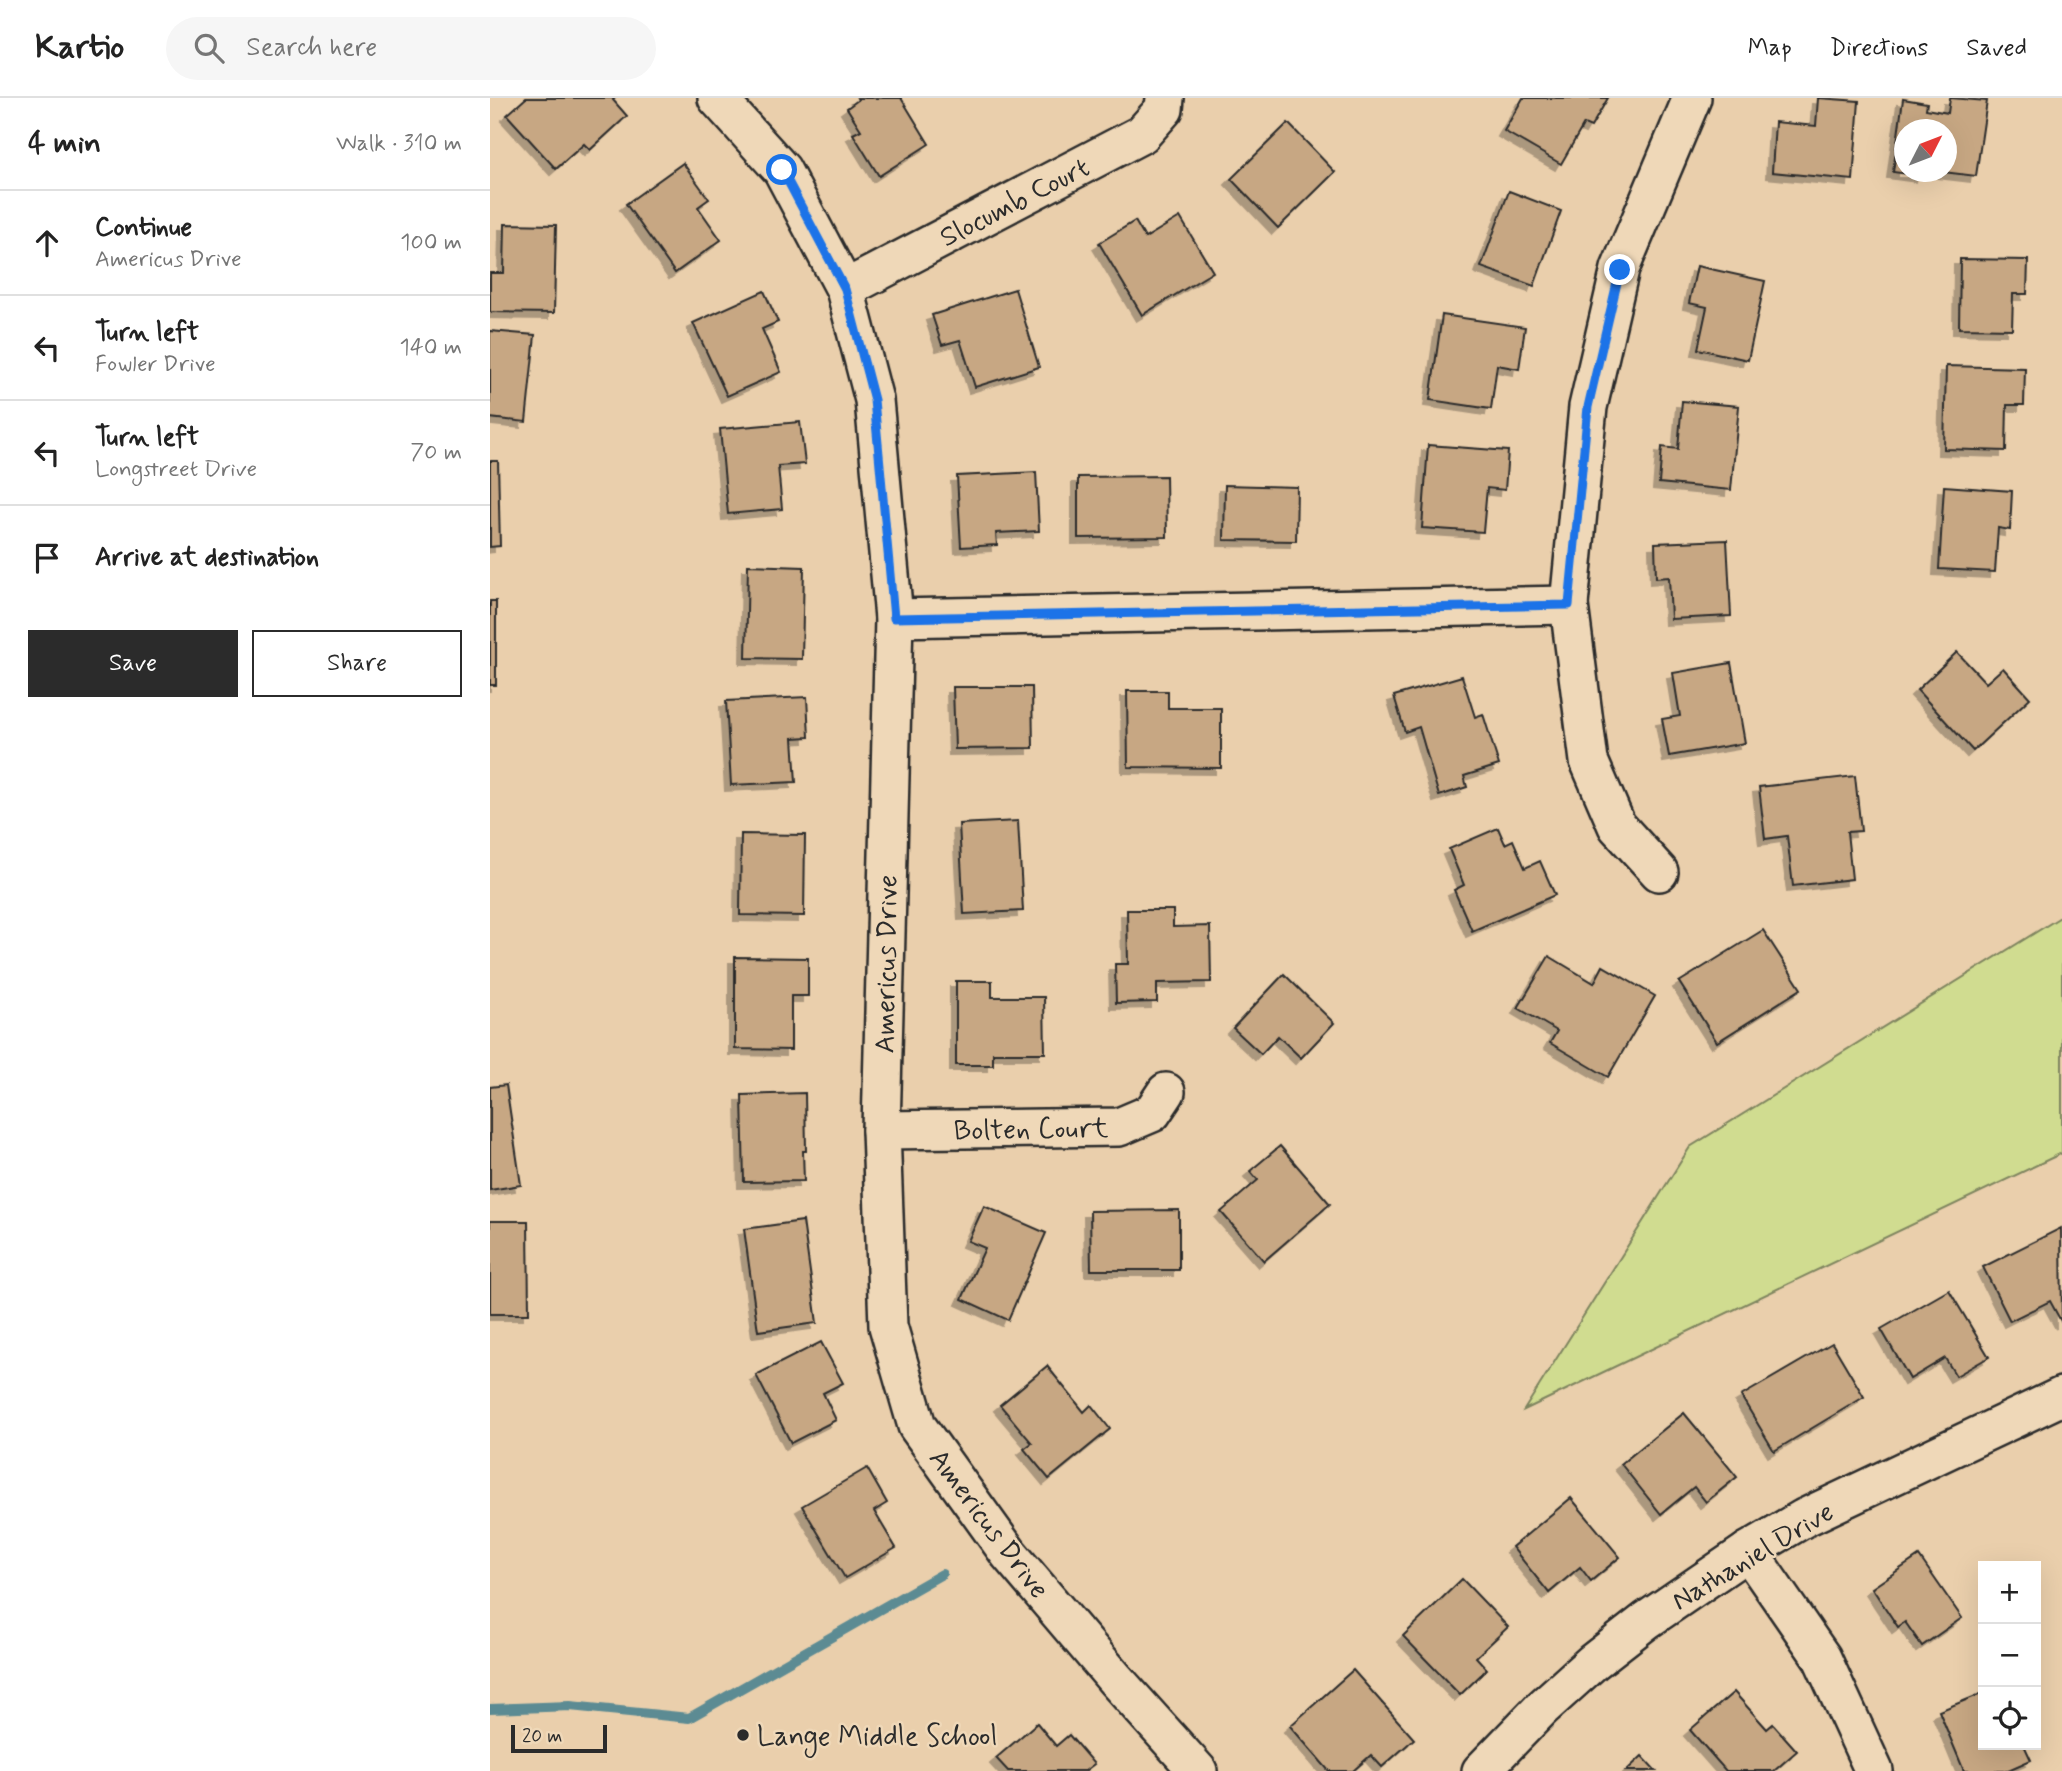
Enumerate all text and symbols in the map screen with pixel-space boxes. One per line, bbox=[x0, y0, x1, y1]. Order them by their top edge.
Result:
search box bbox=[166, 17, 656, 80]
text: Kartio bbox=[35, 26, 124, 70]
icon: search bbox=[190, 29, 228, 67]
text: Search here bbox=[246, 31, 377, 65]
text: Map bbox=[1748, 33, 1792, 64]
text: Directions bbox=[1830, 33, 1928, 64]
text: Saved bbox=[1966, 33, 2027, 64]
north arrow bbox=[1894, 119, 1957, 182]
text: 4 min bbox=[28, 124, 101, 163]
text: Walk · 310 m bbox=[336, 129, 462, 159]
street label: Slocumb Court bbox=[934, 150, 1096, 257]
route start bbox=[766, 154, 797, 185]
text: Continue bbox=[95, 211, 192, 245]
icon: ahead bbox=[28, 224, 66, 262]
text: 100 m bbox=[400, 228, 462, 258]
text: Americus Drive bbox=[95, 245, 242, 275]
route end bbox=[1604, 254, 1635, 285]
text: Turn left bbox=[95, 316, 199, 350]
icon: left bbox=[28, 329, 66, 367]
text: 140 m bbox=[399, 333, 462, 363]
text: Fowler Drive bbox=[95, 350, 216, 380]
text: Turn left bbox=[95, 421, 199, 455]
icon: left bbox=[28, 434, 66, 472]
text: 70 m bbox=[410, 438, 462, 468]
text: Longstreet Drive bbox=[95, 455, 257, 485]
icon: arrive bbox=[28, 539, 66, 577]
text: Arrive at destination bbox=[95, 541, 319, 575]
button: Save bbox=[28, 630, 238, 697]
button: Share bbox=[252, 630, 462, 697]
street label: Americus Drive bbox=[867, 874, 908, 1054]
street label: Bolten Court bbox=[953, 1111, 1109, 1150]
street label: Americus Drive bbox=[920, 1442, 1056, 1607]
street label: Nathaniel Drive bbox=[1665, 1494, 1841, 1620]
map controls bbox=[1978, 1561, 2041, 1750]
button: + bbox=[1978, 1561, 2041, 1624]
button: − bbox=[1978, 1624, 2041, 1687]
button: locate bbox=[1978, 1687, 2041, 1750]
place label: Lange Middle School bbox=[757, 1719, 997, 1758]
scale bar bbox=[511, 1722, 607, 1754]
text: 20 m bbox=[522, 1724, 562, 1749]
marker: Lange Middle School bbox=[735, 1727, 751, 1743]

